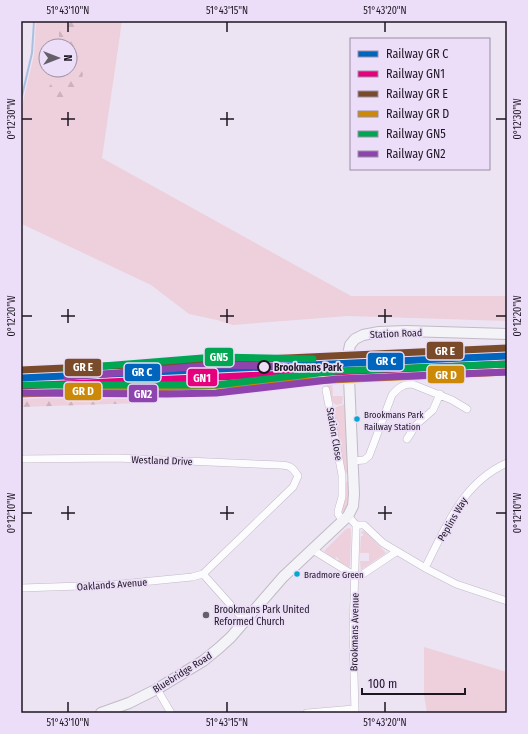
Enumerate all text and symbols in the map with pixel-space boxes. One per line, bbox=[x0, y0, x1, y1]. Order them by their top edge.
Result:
text: 51°43'10"N bbox=[47, 5, 89, 17]
text: 51°43'15"N bbox=[206, 5, 248, 17]
text: 51°43'20"N bbox=[363, 5, 407, 17]
north arrow bbox=[38, 38, 78, 78]
legend bbox=[350, 38, 490, 170]
text: Railway GR C bbox=[386, 47, 448, 61]
text: N bbox=[61, 55, 74, 61]
text: Railway GN1 bbox=[386, 67, 445, 81]
text: Railway GR E bbox=[386, 87, 448, 101]
text: 0°12'30"W bbox=[6, 98, 18, 140]
text: 0°12'30"W bbox=[512, 98, 524, 140]
text: Railway GR D bbox=[386, 107, 449, 121]
text: Railway GN5 bbox=[386, 127, 446, 141]
text: Railway GN2 bbox=[386, 147, 446, 161]
text: 0°12'20"W bbox=[6, 295, 18, 337]
text: 0°12'20"W bbox=[512, 295, 524, 337]
street label: Station Road bbox=[370, 327, 422, 341]
line badge: GR E bbox=[426, 341, 464, 360]
text: GR E bbox=[435, 345, 455, 358]
line badge: GN5 bbox=[204, 347, 234, 367]
text: GN5 bbox=[210, 351, 229, 364]
line badge: GR C bbox=[367, 352, 404, 371]
text: GR C bbox=[376, 355, 397, 368]
line badge: GR E bbox=[64, 358, 102, 377]
marker: Brookmans Park bbox=[257, 360, 271, 374]
text: GR E bbox=[73, 361, 93, 374]
place label: Brookmans Park bbox=[274, 362, 343, 374]
line badge: GR C bbox=[124, 363, 161, 382]
line badge: GR D bbox=[427, 365, 465, 384]
text: GR C bbox=[132, 366, 153, 379]
line badge: GN1 bbox=[187, 368, 218, 387]
text: GR D bbox=[435, 369, 457, 382]
text: GN1 bbox=[193, 372, 211, 385]
line badge: GR D bbox=[64, 382, 102, 401]
line badge: GN2 bbox=[128, 384, 158, 403]
text: GR D bbox=[72, 385, 94, 398]
text: GN2 bbox=[134, 388, 152, 401]
street label: Station Close bbox=[323, 407, 345, 462]
place label: Brookmans Park Railway Station bbox=[364, 410, 424, 432]
marker: Brookmans Park Railway Station bbox=[352, 414, 362, 424]
street label: Westland Drive bbox=[131, 454, 193, 468]
text: 0°12'10"W bbox=[6, 492, 18, 533]
text: 0°12'10"W bbox=[512, 492, 524, 533]
street label: Peplins Way bbox=[436, 495, 470, 544]
marker: Bradmore Green bbox=[292, 569, 302, 579]
place label: Bradmore Green bbox=[304, 570, 364, 580]
street label: Oaklands Avenue bbox=[76, 577, 148, 593]
street label: Brookmans Avenue bbox=[348, 593, 362, 671]
place label: Brookmans Park United Reformed Church bbox=[214, 604, 310, 628]
marker: Brookmans Park United Reformed Church bbox=[201, 610, 211, 620]
street label: Bluebridge Road bbox=[151, 650, 214, 696]
scale bar bbox=[362, 670, 465, 696]
text: 100 m bbox=[368, 677, 397, 691]
text: 51°43'10"N bbox=[47, 717, 89, 729]
text: 51°43'15"N bbox=[206, 717, 248, 729]
text: 51°43'20"N bbox=[363, 717, 407, 729]

